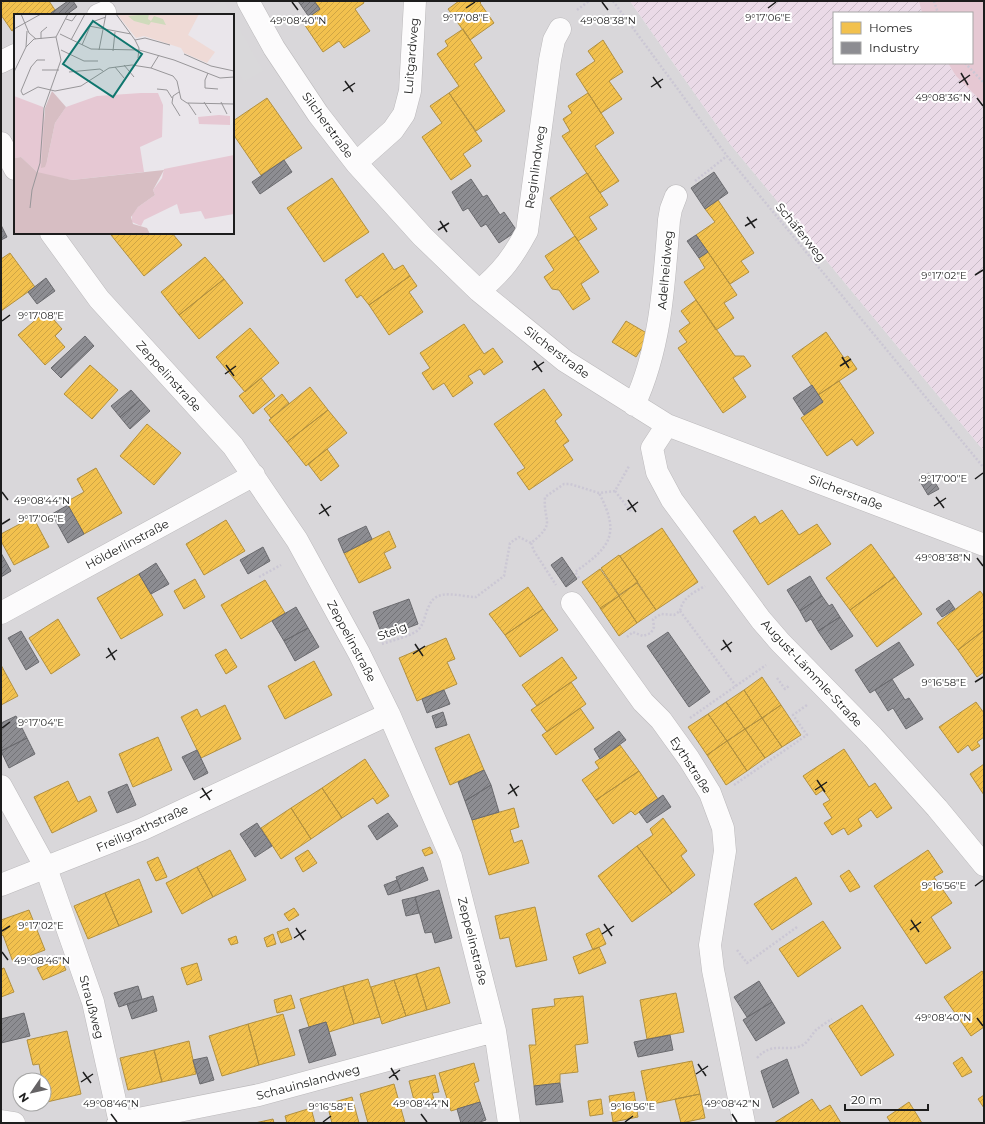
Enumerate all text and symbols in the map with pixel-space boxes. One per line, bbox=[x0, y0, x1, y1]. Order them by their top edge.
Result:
text: 9°17'08"E bbox=[443, 11, 489, 24]
text: 9°17'06"E bbox=[745, 11, 791, 24]
legend bbox=[833, 12, 973, 64]
inset map bbox=[14, 14, 234, 234]
text: 49°08'40"N bbox=[270, 14, 326, 27]
text: 49°08'38"N bbox=[580, 14, 636, 27]
street label: Luitgardweg bbox=[400, 17, 422, 95]
text: Homes bbox=[869, 20, 912, 35]
text: Industry bbox=[869, 40, 919, 55]
street label: Silcherstraße bbox=[299, 89, 357, 161]
text: 49°08'36"N bbox=[915, 91, 971, 104]
street label: Reginlindweg bbox=[522, 124, 548, 210]
street label: Schäferweg bbox=[773, 200, 829, 264]
street label: Adelheidweg bbox=[654, 230, 676, 310]
text: 9°17'02"E bbox=[921, 269, 967, 282]
text: 9°17'08"E bbox=[18, 309, 64, 322]
street label: Silcherstraße bbox=[521, 323, 593, 381]
street label: Zeppelinstraße bbox=[133, 337, 205, 415]
street label: Silcherstraße bbox=[807, 471, 885, 513]
text: 9°17'00"E bbox=[921, 472, 967, 485]
text: 49°08'44"N bbox=[14, 494, 70, 507]
text: 9°17'06"E bbox=[18, 512, 64, 525]
street label: Hölderlinstraße bbox=[83, 516, 171, 572]
text: 49°08'38"N bbox=[915, 551, 971, 564]
street label: Zeppelinstraße bbox=[324, 598, 380, 684]
street label: August-Lämmle-Straße bbox=[758, 616, 866, 730]
street label: Steig bbox=[375, 618, 409, 644]
text: 9°16'58"E bbox=[922, 676, 967, 689]
text: 9°17'04"E bbox=[18, 716, 64, 729]
street label: Eythstraße bbox=[667, 734, 715, 796]
street label: Freiligrathstraße bbox=[94, 801, 190, 855]
text: 9°16'56"E bbox=[922, 879, 967, 892]
street label: Zeppelinstraße bbox=[455, 895, 491, 987]
text: 9°17'02"E bbox=[18, 919, 64, 932]
text: 49°08'46"N bbox=[14, 954, 70, 967]
street label: Straußweg bbox=[76, 973, 108, 1041]
text: 49°08'40"N bbox=[915, 1011, 971, 1024]
street label: Schauinslandweg bbox=[254, 1061, 362, 1103]
north arrow bbox=[12, 1072, 52, 1112]
scale bar bbox=[845, 1086, 928, 1112]
text: N bbox=[15, 1090, 32, 1105]
text: 20 m bbox=[851, 1092, 882, 1107]
text: 49°08'46"N bbox=[83, 1097, 139, 1110]
text: 49°08'44"N bbox=[393, 1097, 449, 1110]
text: 49°08'42"N bbox=[704, 1097, 760, 1110]
text: 9°16'58"E bbox=[309, 1100, 354, 1113]
text: 9°16'56"E bbox=[611, 1100, 656, 1113]

